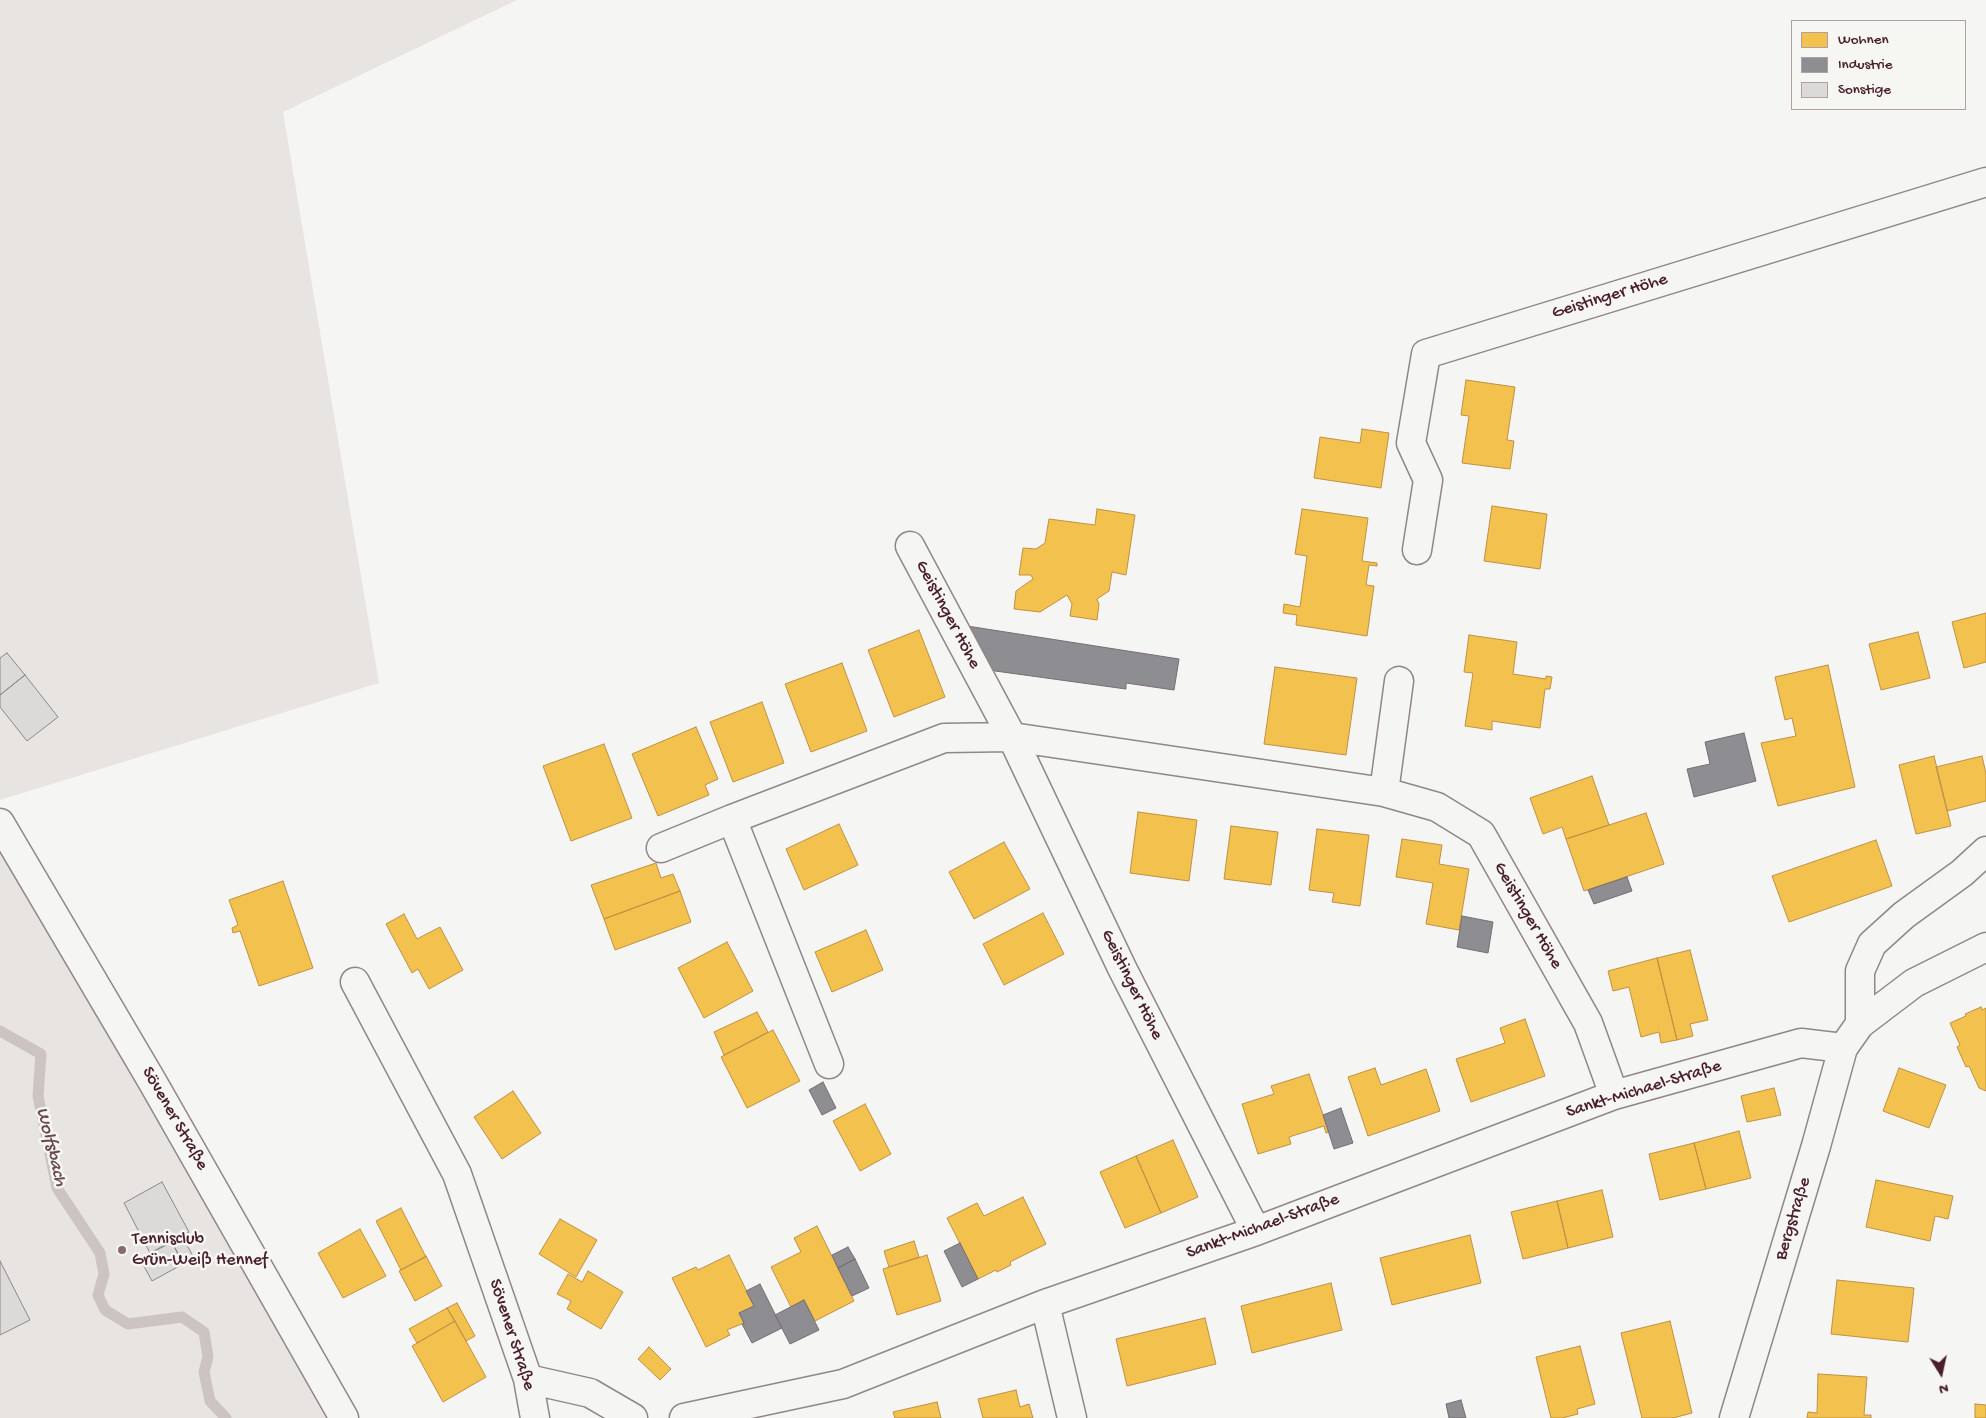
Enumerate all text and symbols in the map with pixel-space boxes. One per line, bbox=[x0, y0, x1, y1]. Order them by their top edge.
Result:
legend bbox=[1791, 20, 1966, 110]
text: Wohnen bbox=[1838, 31, 1889, 49]
text: Industrie bbox=[1838, 56, 1893, 74]
text: Sonstige bbox=[1838, 81, 1891, 99]
street label: Geistinger Höhe bbox=[1550, 269, 1670, 325]
street label: Geistinger Höhe bbox=[909, 557, 985, 673]
street label: Geistinger Höhe bbox=[1488, 859, 1566, 973]
street label: Geistinger Höhe bbox=[1095, 926, 1167, 1044]
street label: Sankt-Michael-Straße bbox=[1564, 1056, 1724, 1124]
street label: Sövener Straße bbox=[136, 1064, 212, 1174]
water label: Wolfsbach bbox=[29, 1105, 71, 1189]
street label: Bergstraße bbox=[1771, 1175, 1817, 1263]
street label: Sankt-Michael-Straße bbox=[1184, 1189, 1342, 1265]
place label: Tennisclub Grün-Weiß Hennef bbox=[132, 1229, 268, 1272]
marker: Tennisclub Grün-Weiß Hennef bbox=[116, 1244, 128, 1256]
street label: Sövener Straße bbox=[483, 1277, 539, 1393]
north arrow bbox=[1916, 1348, 1966, 1398]
text: N bbox=[1938, 1379, 1950, 1397]

